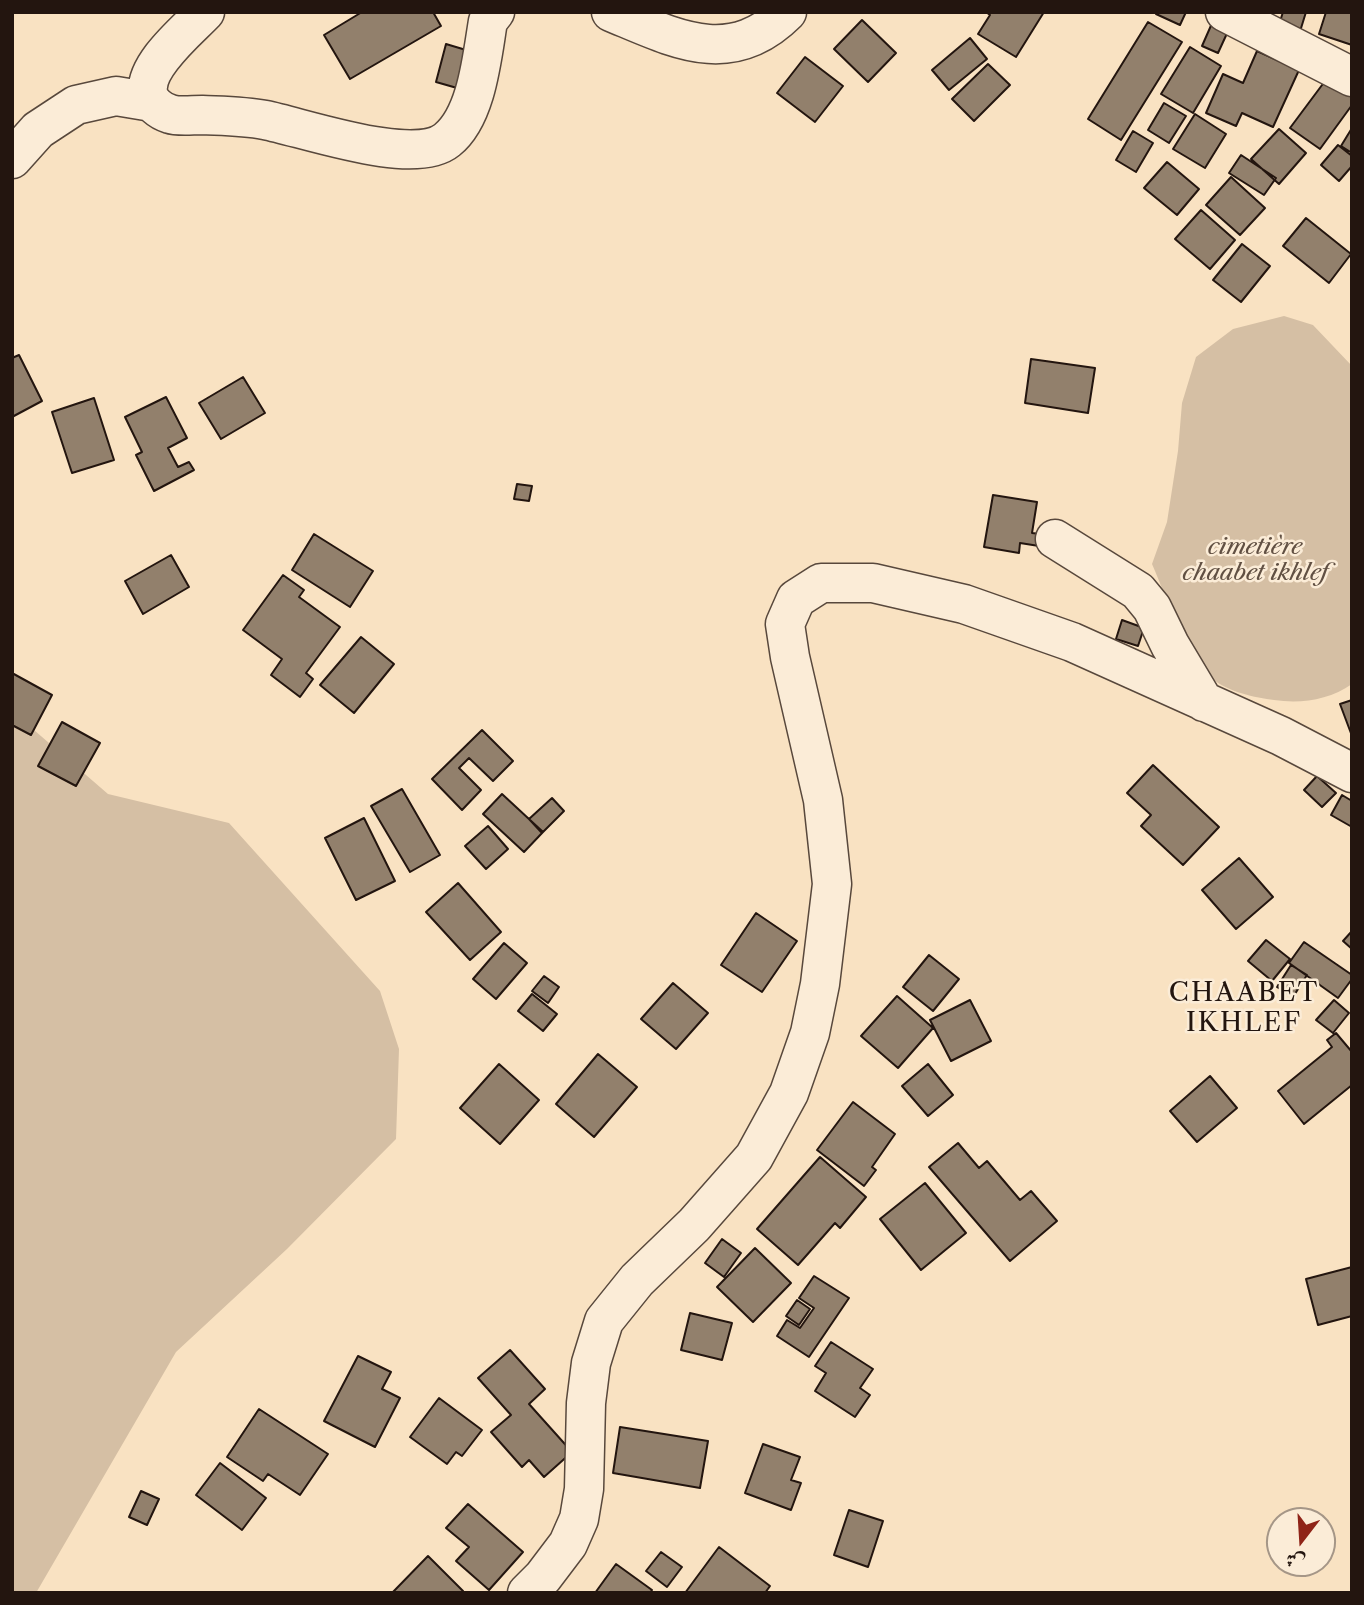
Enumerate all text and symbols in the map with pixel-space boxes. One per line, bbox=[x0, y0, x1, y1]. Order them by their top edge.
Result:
park label: cimetière chaabet ikhlef bbox=[1182, 533, 1328, 587]
district label: CHAABET IKHLEF bbox=[1170, 977, 1318, 1038]
north arrow bbox=[1266, 1507, 1336, 1577]
text: ش bbox=[1283, 1547, 1308, 1574]

